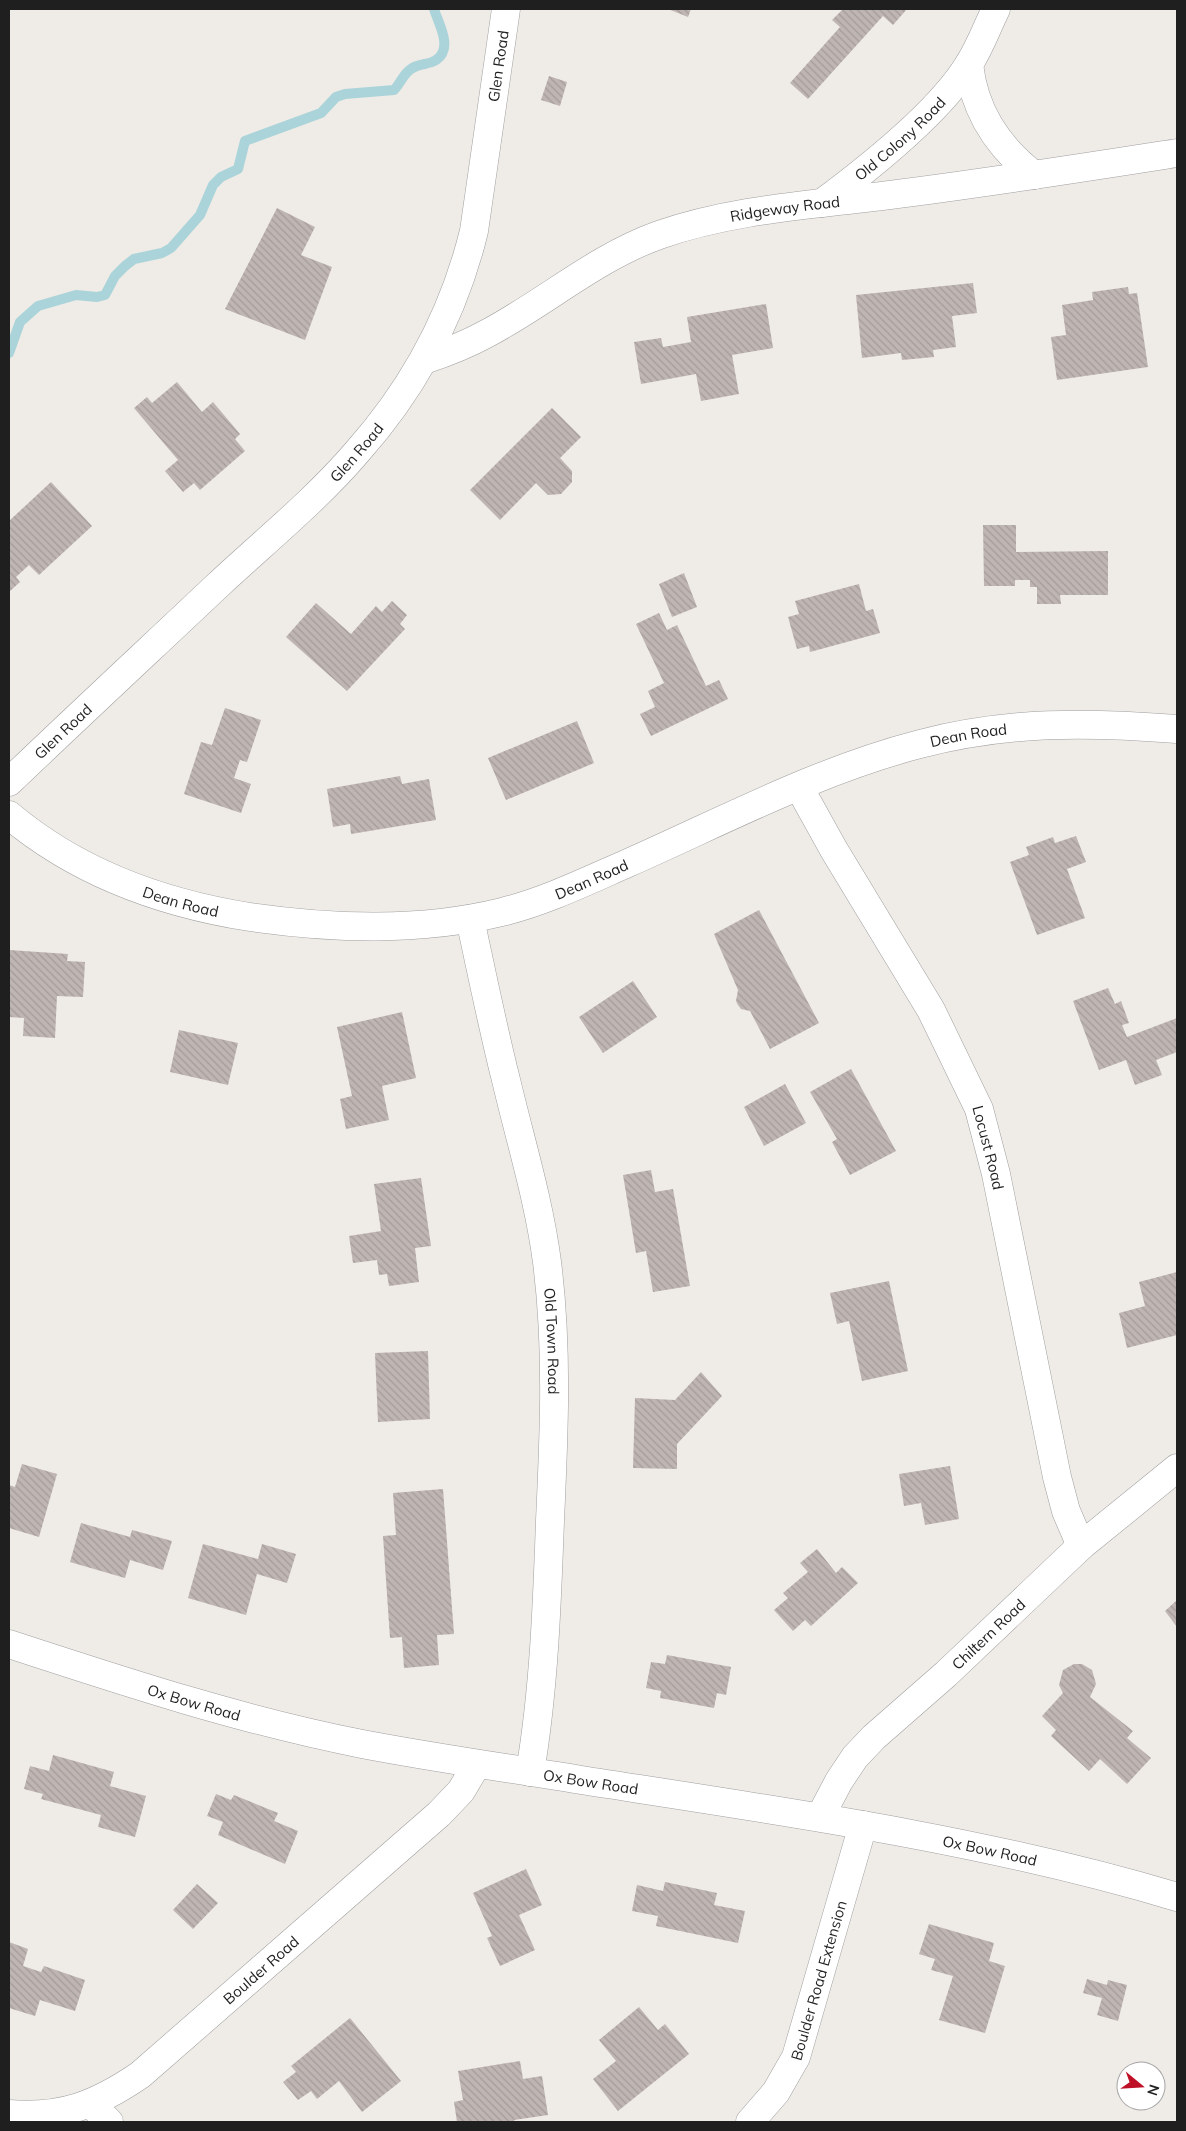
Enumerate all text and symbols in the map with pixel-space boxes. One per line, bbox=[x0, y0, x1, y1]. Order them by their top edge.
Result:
street label: Glen Road bbox=[483, 29, 512, 103]
street label: Old Colony Road bbox=[850, 93, 949, 184]
street label: Ridgeway Road bbox=[728, 191, 841, 225]
street label: Glen Road bbox=[325, 419, 387, 486]
street label: Glen Road bbox=[30, 699, 95, 763]
street label: Dean Road bbox=[928, 719, 1008, 751]
street label: Dean Road bbox=[552, 855, 631, 903]
street label: Dean Road bbox=[140, 882, 220, 921]
street label: Locust Road bbox=[969, 1103, 1008, 1191]
street label: Old Town Road bbox=[540, 1287, 564, 1395]
street label: Chiltern Road bbox=[947, 1595, 1029, 1673]
street label: Ox Bow Road bbox=[145, 1679, 243, 1724]
street label: Ox Bow Road bbox=[542, 1765, 640, 1798]
street label: Ox Bow Road bbox=[941, 1831, 1039, 1869]
street label: Boulder Road Extension bbox=[786, 1898, 850, 2062]
street label: Boulder Road bbox=[219, 1931, 302, 2008]
north arrow bbox=[1116, 2061, 1166, 2111]
text: N bbox=[1143, 2082, 1164, 2098]

